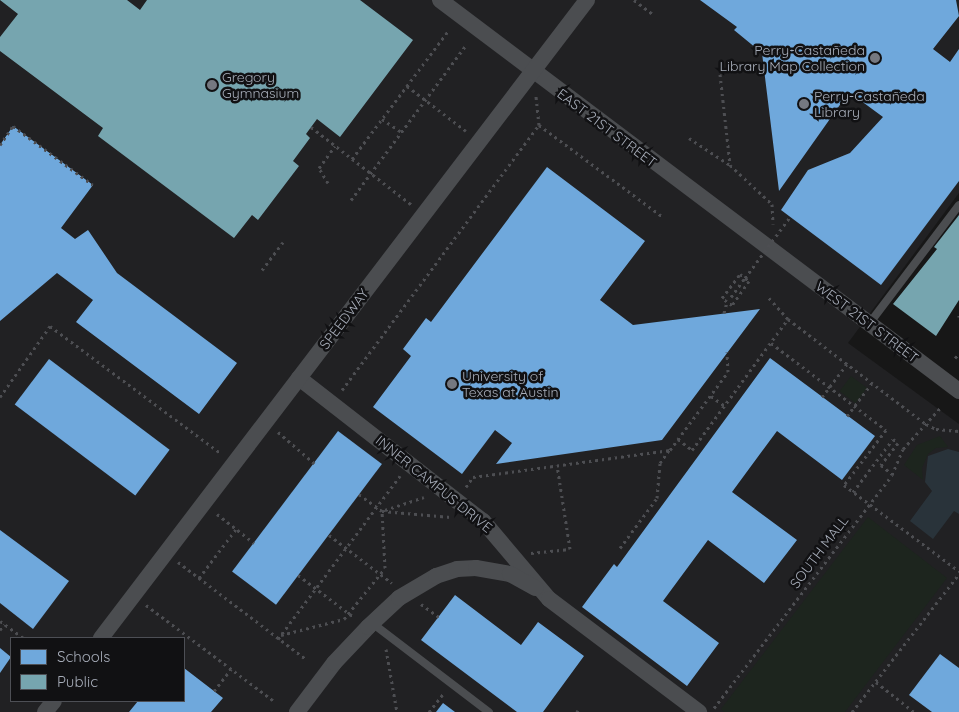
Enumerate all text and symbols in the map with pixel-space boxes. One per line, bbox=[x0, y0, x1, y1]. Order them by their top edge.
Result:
place label: Perry-Castañeda Library Map Collection bbox=[719, 42, 865, 74]
marker: Perry-Castañeda Library Map Collection bbox=[869, 52, 881, 64]
place label: Gregory Gymnasium bbox=[222, 69, 299, 102]
marker: Gregory Gymnasium bbox=[206, 79, 218, 91]
street label: EAST 21ST STREET bbox=[554, 85, 660, 171]
place label: Perry-Castañeda Library bbox=[814, 88, 925, 120]
marker: Perry-Castañeda Library bbox=[798, 98, 810, 110]
street label: WEST 21ST STREET bbox=[812, 278, 922, 366]
street label: SPEEDWAY bbox=[316, 285, 372, 353]
place label: University of Texas at Austin bbox=[462, 368, 559, 401]
marker: University of Texas at Austin bbox=[446, 378, 458, 390]
street label: INNER CAMPUS DRIVE bbox=[372, 432, 496, 536]
street label: SOUTH MALL bbox=[786, 512, 852, 592]
legend bbox=[10, 637, 185, 702]
text: Schools bbox=[57, 647, 110, 666]
text: Public bbox=[57, 672, 98, 691]

